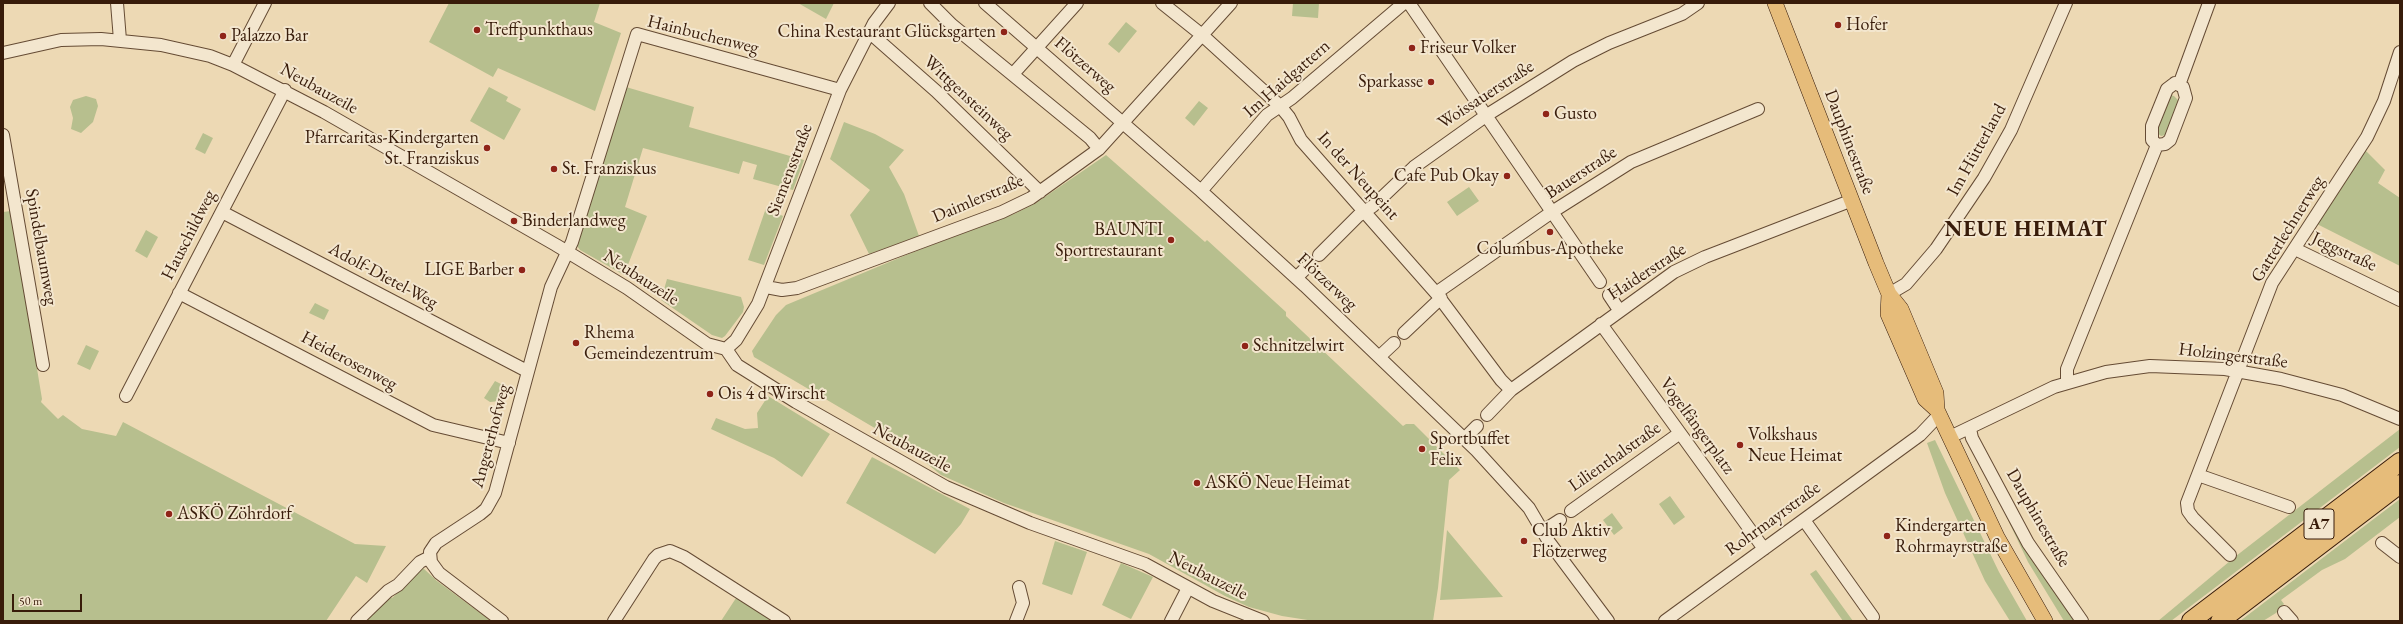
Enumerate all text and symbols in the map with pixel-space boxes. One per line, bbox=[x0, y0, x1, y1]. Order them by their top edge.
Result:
street label: Hainbuchenweg bbox=[645, 11, 761, 59]
place label: Hofer bbox=[1846, 14, 1888, 36]
place label: Treffpunkthaus bbox=[485, 19, 593, 41]
marker: Hofer bbox=[1833, 20, 1843, 30]
place label: China Restaurant Glücksgarten bbox=[778, 21, 996, 43]
place label: Palazzo Bar bbox=[231, 25, 308, 47]
marker: Treffpunkthaus bbox=[472, 25, 482, 35]
marker: China Restaurant Glücksgarten bbox=[999, 27, 1009, 37]
marker: Palazzo Bar bbox=[218, 31, 228, 41]
street label: Flötzerweg bbox=[1050, 32, 1120, 98]
street label: Im Haidgattern bbox=[1239, 35, 1335, 123]
place label: Friseur Volker bbox=[1420, 37, 1516, 59]
marker: Friseur Volker bbox=[1407, 43, 1417, 53]
street label: Wittgensteinweg bbox=[919, 51, 1017, 145]
street label: Woissauerstraße bbox=[1434, 56, 1538, 134]
street label: Neubauzeile bbox=[276, 59, 362, 119]
place label: Sparkasse bbox=[1358, 71, 1423, 93]
marker: Sparkasse bbox=[1426, 77, 1436, 87]
street label: Dauphinestraße bbox=[1819, 87, 1879, 197]
street label: Im Hütterland bbox=[1943, 100, 2011, 200]
place label: Gusto bbox=[1554, 103, 1597, 125]
marker: Gusto bbox=[1541, 109, 1551, 119]
street label: Siemensstraße bbox=[763, 121, 817, 219]
place label: Pfarrcaritas-Kindergarten St. Franziskus bbox=[305, 127, 479, 170]
street label: In der Neupeint bbox=[1313, 127, 1403, 225]
street label: Bauerstraße bbox=[1541, 142, 1621, 204]
marker: Pfarrcaritas-Kindergarten St. Franziskus bbox=[482, 143, 492, 153]
place label: St. Franziskus bbox=[562, 158, 656, 180]
marker: St. Franziskus bbox=[549, 164, 559, 174]
place label: Cafe Pub Okay bbox=[1394, 165, 1499, 187]
street label: Daimlerstraße bbox=[929, 170, 1027, 228]
marker: Cafe Pub Okay bbox=[1502, 171, 1512, 181]
street label: Gatterlechnerweg bbox=[2247, 172, 2329, 286]
street label: Hauschildweg bbox=[157, 186, 221, 284]
street label: Spindelbaumweg bbox=[20, 187, 62, 307]
place label: Binderlandweg bbox=[522, 210, 625, 232]
marker: Binderlandweg bbox=[509, 216, 519, 226]
district label: NEUE HEIMAT bbox=[1944, 217, 2108, 243]
place label: BAUNTI Sportrestaurant bbox=[1055, 219, 1163, 262]
marker: Columbus-Apotheke bbox=[1545, 227, 1555, 237]
street label: Jeggstraße bbox=[2308, 228, 2380, 276]
marker: BAUNTI Sportrestaurant bbox=[1166, 235, 1176, 245]
street label: Adolf-Dietel-Weg bbox=[325, 238, 441, 314]
place label: Columbus-Apotheke bbox=[1477, 238, 1623, 260]
street label: Haiderstraße bbox=[1604, 239, 1690, 305]
street label: Neubauzeile bbox=[599, 246, 683, 310]
street label: Flötzerweg bbox=[1292, 249, 1362, 315]
place label: LIGE Barber bbox=[424, 259, 514, 281]
marker: LIGE Barber bbox=[517, 265, 527, 275]
place label: Rhema Gemeindezentrum bbox=[584, 322, 714, 364]
street label: Heiderosenweg bbox=[297, 327, 401, 395]
place label: Schnitzelwirt bbox=[1253, 335, 1344, 357]
marker: Rhema Gemeindezentrum bbox=[571, 338, 581, 348]
street label: Holzingerstraße bbox=[2177, 339, 2289, 373]
marker: Schnitzelwirt bbox=[1240, 341, 1250, 351]
street label: Vogelfängerplatz bbox=[1655, 373, 1739, 479]
street label: Angererhofweg bbox=[467, 382, 515, 490]
place label: Ois 4 d'Wirscht bbox=[718, 383, 825, 405]
marker: Ois 4 d'Wirscht bbox=[705, 389, 715, 399]
street label: Lilienthalstraße bbox=[1565, 417, 1665, 497]
street label: Neubauzeile bbox=[869, 418, 955, 478]
place label: Volkshaus Neue Heimat bbox=[1748, 424, 1842, 466]
place label: Sportbuffet Felix bbox=[1430, 428, 1510, 470]
marker: Volkshaus Neue Heimat bbox=[1735, 440, 1745, 450]
marker: Sportbuffet Felix bbox=[1417, 444, 1427, 454]
street label: Dauphinestraße bbox=[2001, 465, 2075, 571]
place label: ASKÖ Neue Heimat bbox=[1205, 472, 1350, 494]
street label: Rohrmayrstraße bbox=[1721, 477, 1825, 561]
marker: ASKÖ Neue Heimat bbox=[1192, 478, 1202, 488]
place label: ASKÖ Zöhrdorf bbox=[177, 503, 292, 525]
marker: ASKÖ Zöhrdorf bbox=[164, 509, 174, 519]
road number: A7 bbox=[2304, 509, 2334, 539]
place label: Kindergarten Rohrmayrstraße bbox=[1895, 515, 2007, 558]
place label: Club Aktiv Flötzerweg bbox=[1532, 520, 1610, 562]
marker: Kindergarten Rohrmayrstraße bbox=[1882, 531, 1892, 541]
marker: Club Aktiv Flötzerweg bbox=[1519, 536, 1529, 546]
street label: Neubauzeile bbox=[1165, 547, 1251, 605]
scale bar bbox=[14, 586, 84, 612]
text: 50 m bbox=[19, 593, 42, 609]

